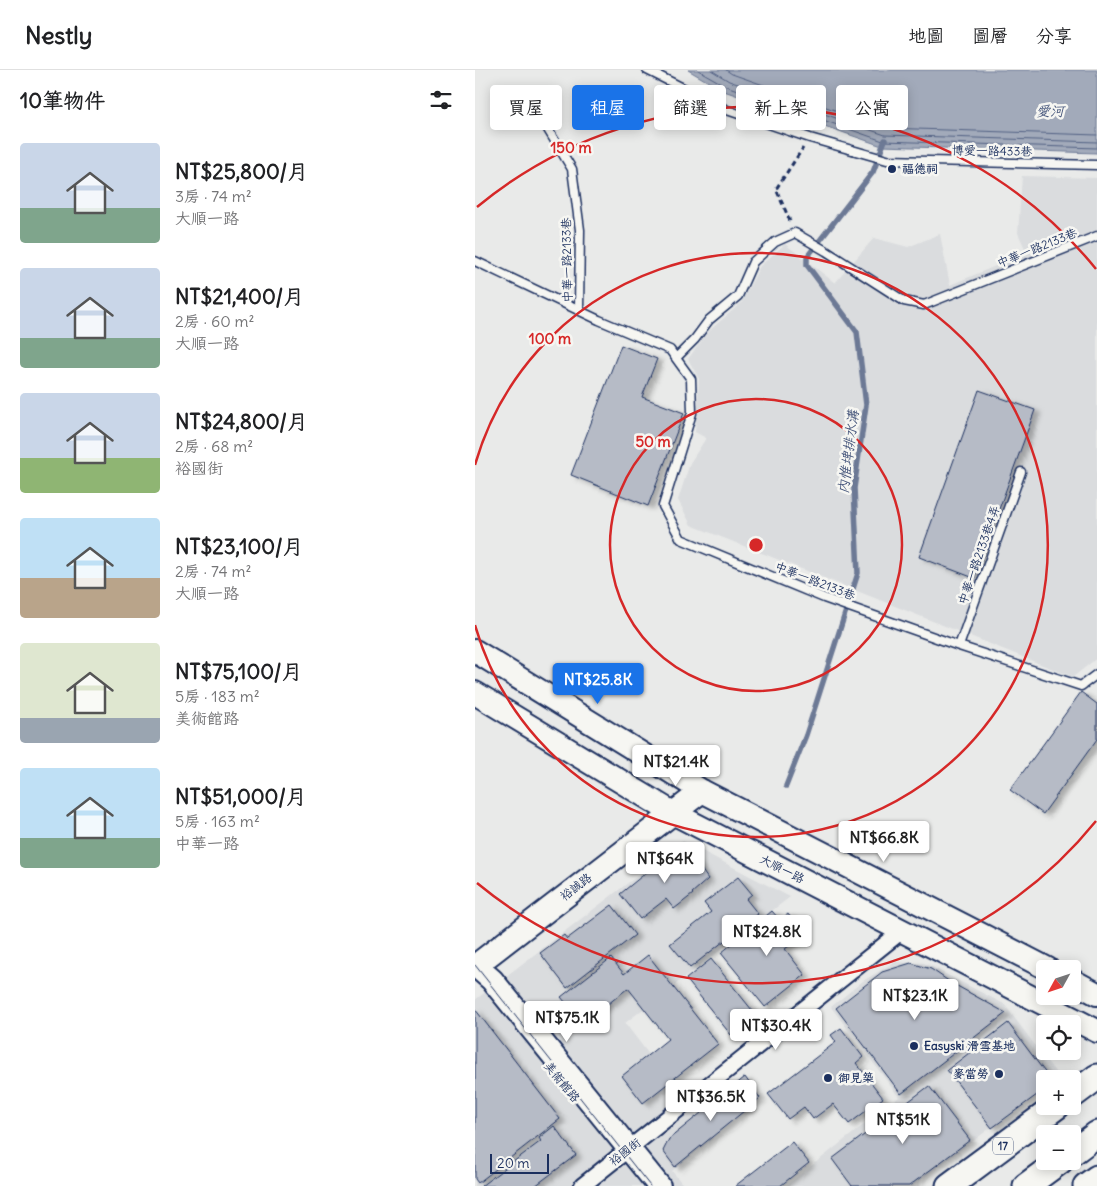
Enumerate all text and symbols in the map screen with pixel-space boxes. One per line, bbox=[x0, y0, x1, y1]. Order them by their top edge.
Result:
text: Nestly bbox=[25, 20, 92, 50]
text: 地圖 bbox=[908, 24, 944, 47]
text: 圖層 bbox=[972, 24, 1008, 47]
text: 分享 bbox=[1036, 24, 1072, 47]
chip: 買屋 bbox=[490, 85, 562, 130]
chip: 租屋 bbox=[572, 85, 644, 130]
chip: 篩選 bbox=[654, 85, 726, 130]
chip: 新上架 bbox=[736, 85, 826, 130]
chip: 公寓 bbox=[836, 85, 908, 130]
icon: filters bbox=[427, 86, 455, 114]
text: 10筆物件 bbox=[20, 87, 105, 114]
water label: 愛河 bbox=[1036, 102, 1066, 120]
text: 150 m bbox=[550, 138, 592, 157]
street label: 博愛一路433巷 bbox=[952, 142, 1032, 159]
text: NT$25,800/月 bbox=[175, 158, 308, 185]
place label: 福德祠 bbox=[902, 161, 938, 176]
icon: home bbox=[60, 163, 120, 223]
marker: 福德祠 bbox=[886, 163, 898, 175]
text: 3房 · 74 m² bbox=[175, 186, 252, 206]
text: 大順一路 bbox=[175, 208, 239, 228]
street label: 中華一路2133巷 bbox=[558, 217, 575, 303]
street label: 中華一路2133巷 bbox=[995, 225, 1079, 270]
text: NT$21,400/月 bbox=[175, 283, 304, 310]
icon: home bbox=[60, 288, 120, 348]
text: 2房 · 60 m² bbox=[175, 311, 255, 331]
text: 100 m bbox=[529, 329, 571, 348]
text: 大順一路 bbox=[175, 333, 239, 353]
text: NT$24,800/月 bbox=[175, 408, 308, 435]
water label: 內惟埤排水溝 bbox=[834, 408, 862, 495]
icon: home bbox=[60, 413, 120, 473]
text: 50 m bbox=[635, 432, 671, 451]
text: 2房 · 68 m² bbox=[175, 436, 253, 456]
text: 裕國街 bbox=[175, 458, 223, 478]
street label: 中華一路2133巷4弄 bbox=[955, 503, 1003, 606]
text: NT$23,100/月 bbox=[175, 533, 304, 560]
centre of rings bbox=[747, 536, 765, 554]
icon: home bbox=[60, 538, 120, 598]
street label: 中華一路2133巷 bbox=[773, 558, 858, 603]
text: 2房 · 74 m² bbox=[175, 561, 252, 581]
text: 大順一路 bbox=[175, 583, 239, 603]
text: NT$75,100/月 bbox=[175, 658, 302, 685]
pin: NT$25.8K bbox=[546, 662, 650, 705]
icon: home bbox=[60, 663, 120, 723]
text: NT$25.8K bbox=[564, 669, 632, 689]
text: 5房 · 183 m² bbox=[175, 686, 260, 706]
text: 美術館路 bbox=[175, 708, 239, 728]
pin: NT$21.4K bbox=[624, 744, 728, 787]
text: NT$21.4K bbox=[643, 751, 709, 771]
text: NT$51,000/月 bbox=[175, 783, 307, 810]
icon: home bbox=[60, 788, 120, 848]
text: 5房 · 163 m² bbox=[175, 811, 260, 831]
pin: NT$66.8K bbox=[832, 820, 936, 863]
text: NT$66.8K bbox=[849, 827, 919, 847]
text: 中華一路 bbox=[175, 833, 239, 853]
pin: NT$64K bbox=[624, 842, 706, 884]
text: NT$64K bbox=[637, 848, 693, 868]
street label: 大順一路 bbox=[757, 851, 807, 886]
street label: 裕誠路 bbox=[557, 870, 594, 904]
pin: NT$24.8K bbox=[715, 914, 819, 957]
text: NT$24.8K bbox=[733, 921, 801, 941]
north arrow bbox=[1036, 960, 1081, 1005]
map controls bbox=[1036, 960, 1081, 1170]
pin: NT$23.1K bbox=[863, 978, 967, 1021]
text: NT$23.1K bbox=[882, 985, 948, 1005]
pin: NT$75.1K bbox=[515, 1000, 619, 1043]
text: NT$75.1K bbox=[535, 1007, 599, 1027]
pin: NT$30.4K bbox=[724, 1008, 828, 1051]
text: NT$30.4K bbox=[741, 1015, 811, 1035]
button: locate bbox=[1036, 1015, 1081, 1060]
place label: Easyski 滑雪基地 bbox=[924, 1038, 1015, 1054]
marker: Easyski 滑雪基地 bbox=[908, 1040, 920, 1052]
street label: 美術館路 bbox=[541, 1058, 583, 1105]
place label: 麥當勞 bbox=[953, 1066, 989, 1081]
marker: 麥當勞 bbox=[993, 1068, 1005, 1080]
place label: 御見築 bbox=[838, 1070, 874, 1085]
button: + bbox=[1036, 1070, 1081, 1115]
marker: 御見築 bbox=[822, 1072, 834, 1084]
pin: NT$36.5K bbox=[659, 1080, 763, 1122]
text: NT$36.5K bbox=[676, 1086, 746, 1106]
pin: NT$51K bbox=[862, 1102, 944, 1145]
text: NT$51K bbox=[876, 1109, 930, 1129]
button: − bbox=[1036, 1125, 1081, 1170]
street label: 裕國街 bbox=[606, 1135, 643, 1169]
road number: 17 bbox=[993, 1138, 1013, 1154]
scale bar bbox=[490, 1151, 549, 1174]
text: 20 m bbox=[497, 1154, 530, 1172]

